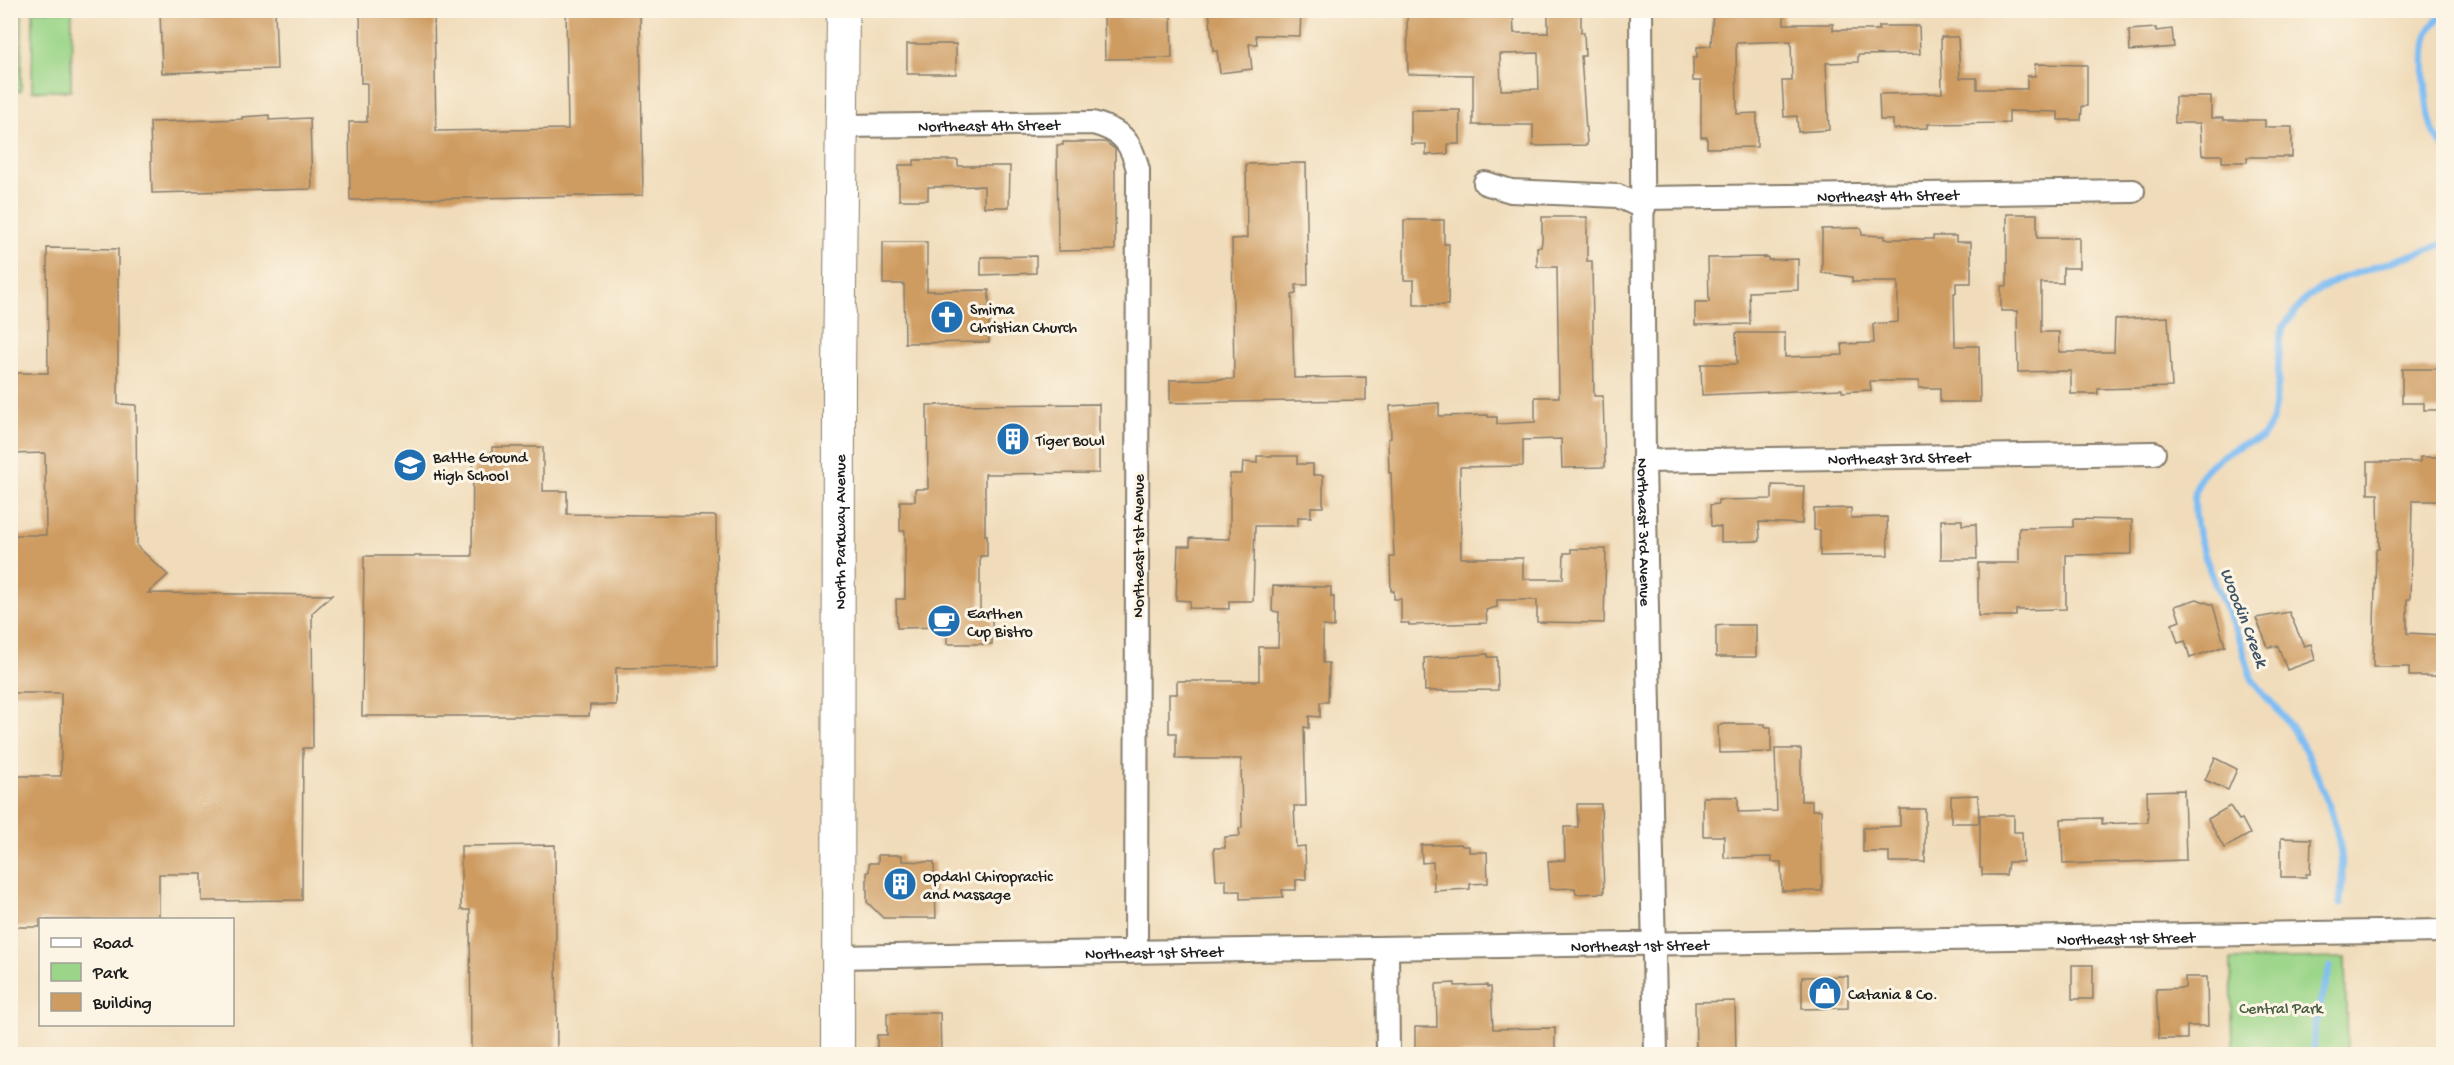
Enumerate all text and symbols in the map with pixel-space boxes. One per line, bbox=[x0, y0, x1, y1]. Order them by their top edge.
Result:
street label: Northeast 4th Street bbox=[918, 117, 1062, 138]
street label: Northeast 4th Street bbox=[1817, 187, 1961, 209]
church icon: Smirna Christian Church bbox=[929, 299, 965, 335]
place label: Smirna Christian Church bbox=[970, 302, 1077, 339]
building icon: Tiger Bowl bbox=[995, 421, 1031, 457]
place label: Tiger Bowl bbox=[1035, 433, 1105, 452]
school or university icon: Battle Ground High School bbox=[392, 447, 428, 483]
place label: Battle Ground High School bbox=[432, 450, 529, 487]
street label: Northeast 3rd Street bbox=[1827, 450, 1972, 471]
street label: North Parkway Avenue bbox=[833, 454, 852, 610]
street label: Northeast 3rd Avenue bbox=[1631, 458, 1653, 607]
street label: Northeast 1st Avenue bbox=[1131, 473, 1150, 618]
water label: Woodin Creek bbox=[2214, 566, 2272, 672]
cafe icon: Earthen Cup Bistro bbox=[926, 603, 962, 639]
place label: Earthen Cup Bistro bbox=[967, 606, 1033, 643]
building icon: Opdahl Chiropractic and Massage bbox=[882, 866, 918, 902]
place label: Opdahl Chiropractic and Massage bbox=[923, 869, 1053, 906]
legend bbox=[39, 918, 234, 1026]
street label: Northeast 1st Street bbox=[2057, 930, 2197, 951]
text: Road bbox=[93, 934, 134, 955]
street label: Northeast 1st Street bbox=[1571, 937, 1711, 958]
street label: Northeast 1st Street bbox=[1085, 944, 1225, 965]
text: Park bbox=[92, 964, 129, 985]
shop icon: Catania & Co. bbox=[1807, 975, 1843, 1011]
place label: Catania & Co. bbox=[1848, 987, 1938, 1006]
text: Building bbox=[92, 994, 152, 1015]
park label: Central Park bbox=[2239, 1001, 2325, 1020]

